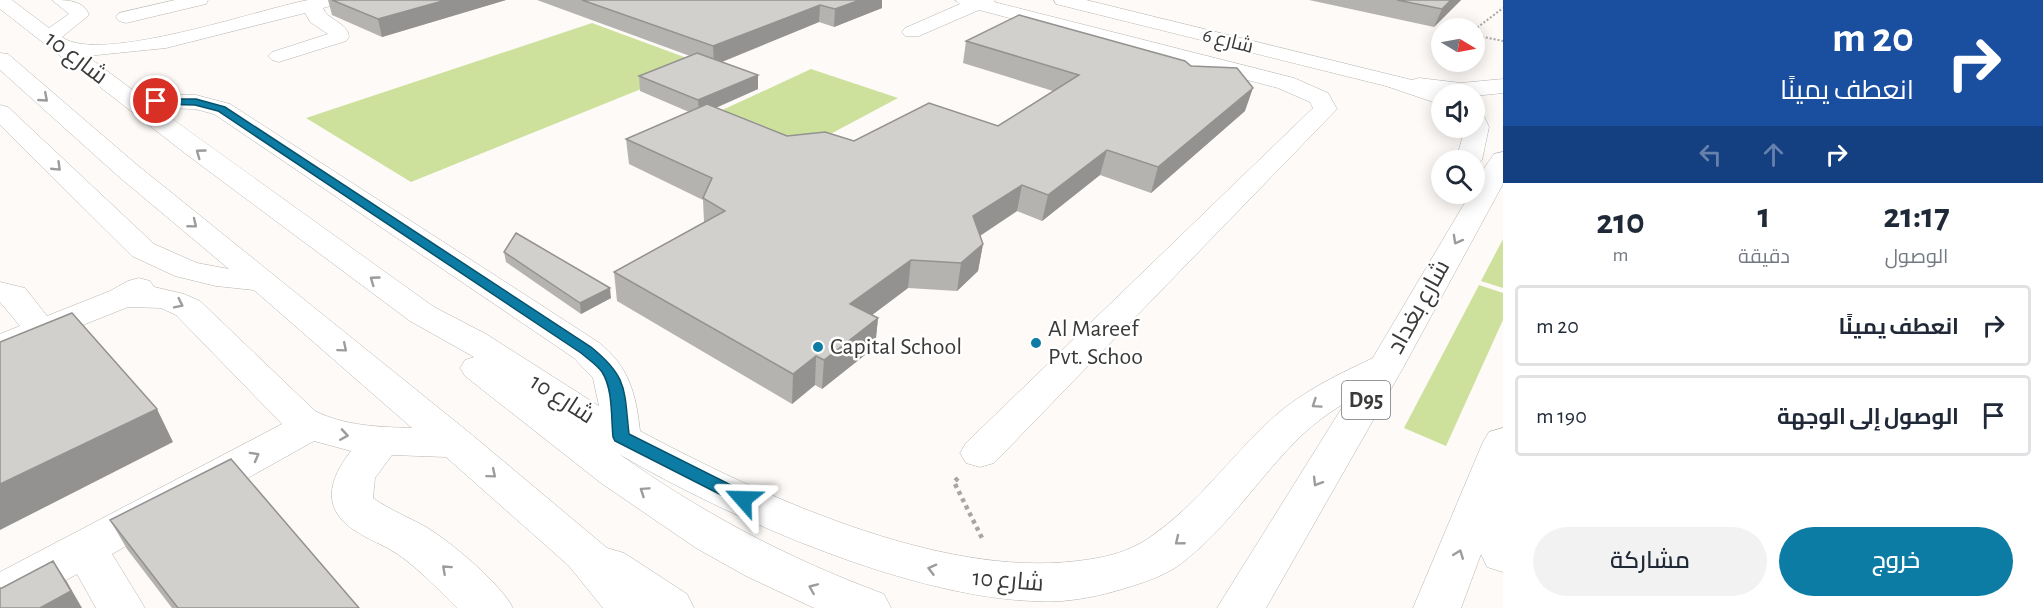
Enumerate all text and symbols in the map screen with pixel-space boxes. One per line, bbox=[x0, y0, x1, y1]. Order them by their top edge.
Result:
text: 20 m bbox=[1832, 17, 1914, 59]
north arrow bbox=[1431, 18, 1485, 72]
map controls bbox=[1431, 18, 1485, 204]
icon: right bbox=[1935, 24, 2013, 102]
street label: شارع 6 bbox=[1200, 25, 1255, 60]
street label: شارع 10 bbox=[38, 26, 112, 91]
pin bbox=[130, 75, 181, 126]
text: انعطف يمينًا bbox=[1780, 77, 1914, 104]
icon: arrive bbox=[139, 84, 172, 117]
button: sound bbox=[1431, 84, 1485, 138]
one-way arrow bbox=[37, 90, 48, 101]
icon: left bbox=[1694, 138, 1727, 171]
icon: ahead bbox=[1757, 138, 1790, 171]
icon: right bbox=[1820, 138, 1853, 171]
one-way arrow bbox=[196, 149, 207, 160]
button: search bbox=[1431, 150, 1485, 204]
one-way arrow bbox=[51, 160, 61, 171]
text: 1 bbox=[1758, 198, 1771, 234]
text: 21:17 bbox=[1883, 198, 1950, 234]
text: 210 bbox=[1596, 204, 1645, 240]
one-way arrow bbox=[186, 216, 197, 227]
one-way arrow bbox=[1452, 234, 1464, 244]
text: m bbox=[1613, 245, 1629, 265]
text: دقيقة bbox=[1738, 247, 1790, 267]
text: الوصول bbox=[1885, 247, 1948, 267]
street label: شارع بغداد bbox=[1383, 256, 1457, 359]
one-way arrow bbox=[370, 276, 381, 287]
one-way arrow bbox=[172, 296, 183, 308]
icon: right bbox=[1977, 309, 2010, 342]
text: 20 m bbox=[1536, 315, 1579, 337]
text: انعطف يمينًا bbox=[1838, 316, 1959, 338]
place label: Al Mareef Pvt. Schoo bbox=[1048, 317, 1143, 369]
place label: Capital School bbox=[830, 335, 962, 359]
marker: Al Mareef Pvt. Schoo bbox=[1029, 336, 1043, 350]
marker: Capital School bbox=[811, 340, 825, 354]
one-way arrow bbox=[336, 341, 347, 352]
street label: شارع 10 bbox=[524, 369, 599, 431]
road number: D95 bbox=[1342, 381, 1390, 419]
one-way arrow bbox=[1312, 397, 1323, 408]
icon: arrive bbox=[1977, 399, 2010, 432]
text: 190 m bbox=[1536, 405, 1587, 427]
text: الوصول إلى الوجهة bbox=[1777, 406, 1959, 428]
one-way arrow bbox=[339, 428, 349, 441]
one-way arrow bbox=[248, 452, 259, 463]
one-way arrow bbox=[485, 467, 496, 478]
position arrow bbox=[711, 467, 775, 531]
one-way arrow bbox=[1312, 476, 1324, 486]
one-way arrow bbox=[639, 487, 650, 498]
button: مشاركة bbox=[1533, 527, 1767, 596]
button: خروج bbox=[1779, 527, 2013, 596]
one-way arrow bbox=[1174, 534, 1185, 545]
one-way arrow bbox=[1451, 549, 1464, 559]
one-way arrow bbox=[927, 564, 937, 577]
one-way arrow bbox=[442, 565, 452, 576]
street label: شارع 10 bbox=[971, 565, 1045, 599]
one-way arrow bbox=[808, 583, 819, 595]

